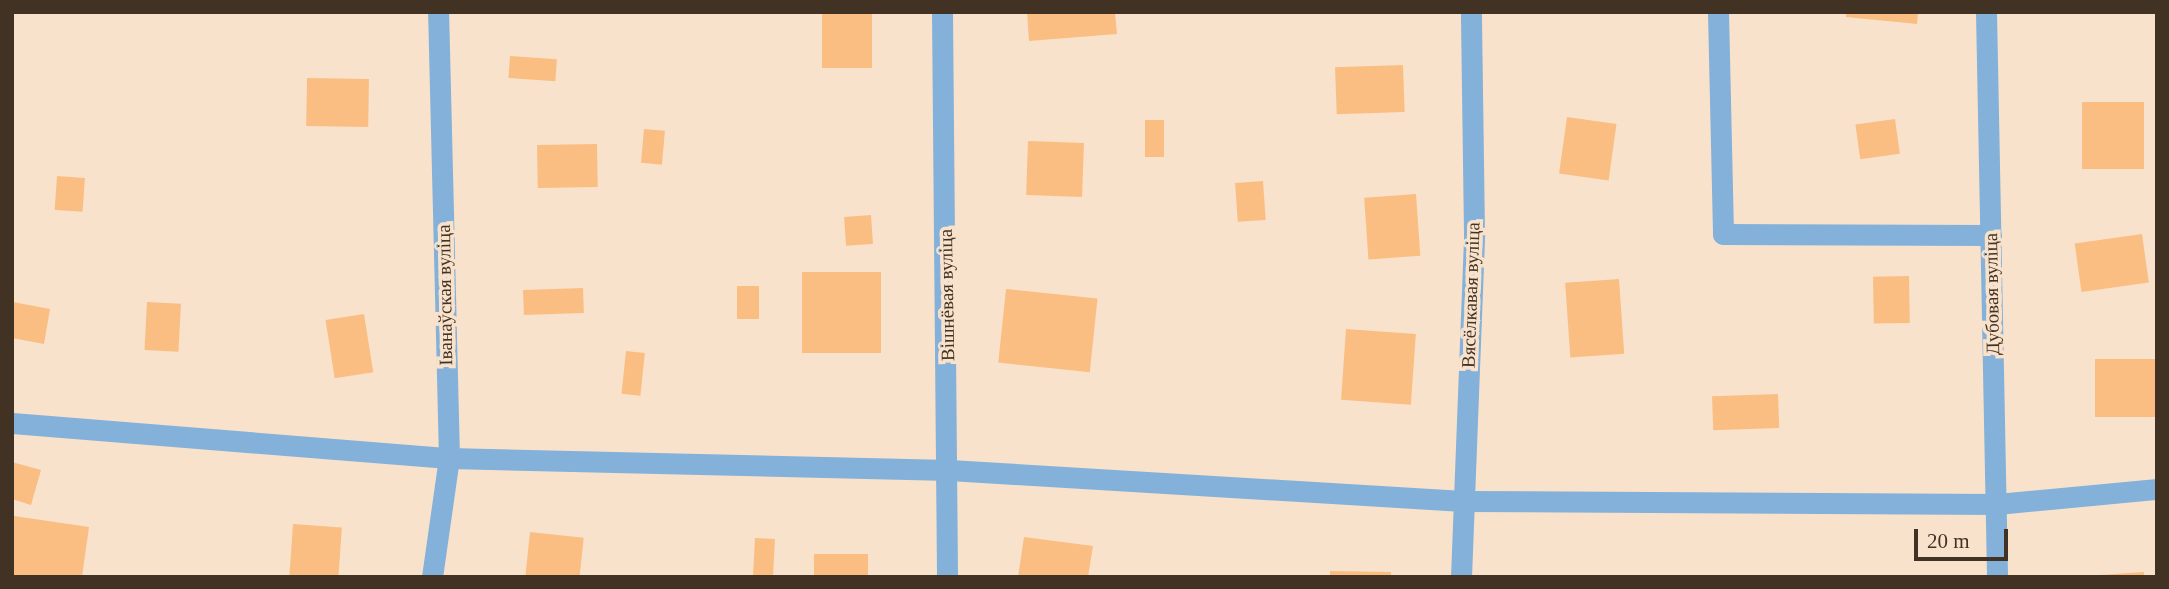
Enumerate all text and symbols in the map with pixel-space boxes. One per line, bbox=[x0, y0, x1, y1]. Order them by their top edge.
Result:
street label: Вясёлкавая вуліца bbox=[1457, 222, 1485, 368]
street label: Іванаўская вуліца bbox=[432, 224, 458, 366]
street label: Вішнёвая вуліца bbox=[934, 229, 960, 361]
street label: Дубовая вуліца bbox=[1980, 233, 2004, 355]
scale bar bbox=[1917, 516, 2011, 560]
text: 20 m bbox=[1927, 529, 1970, 553]

